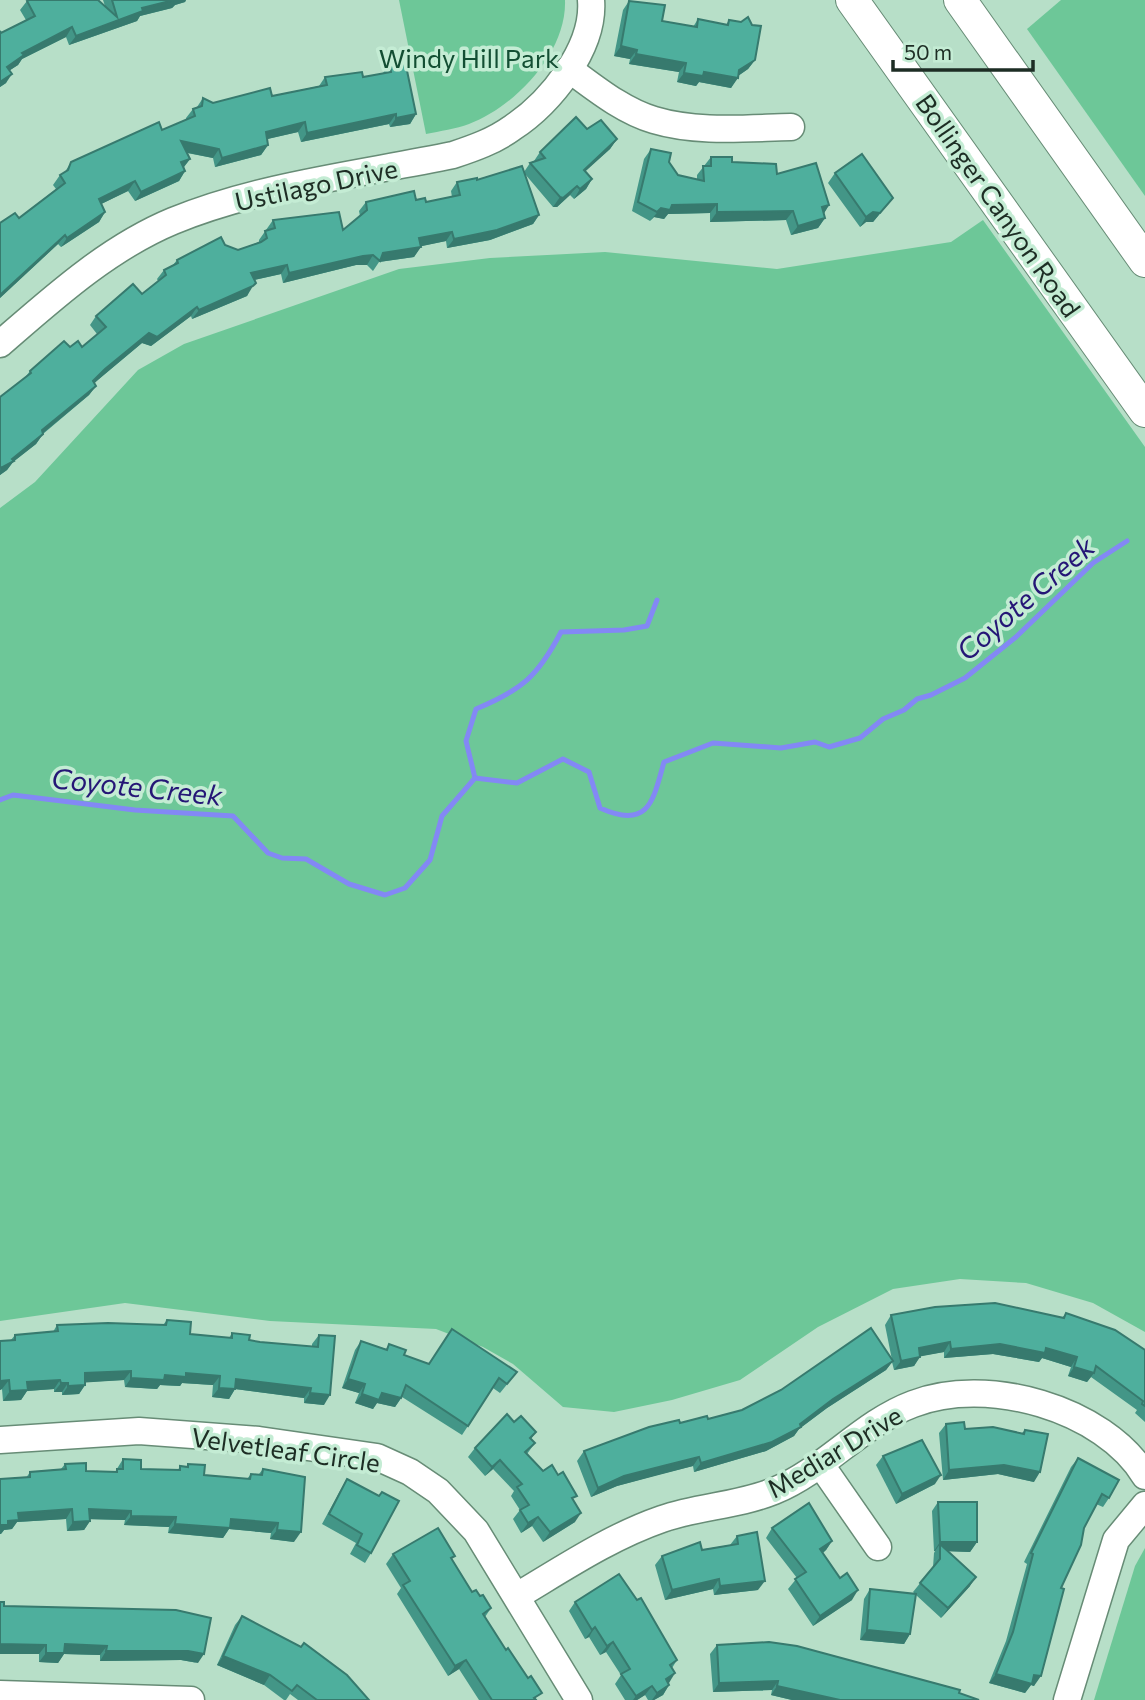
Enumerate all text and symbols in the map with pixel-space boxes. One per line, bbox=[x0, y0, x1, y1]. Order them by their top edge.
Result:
scale bar bbox=[893, 28, 1033, 72]
text: 50 m bbox=[904, 39, 952, 64]
park label: Windy Hill Park bbox=[379, 42, 559, 73]
street label: Bollinger Canyon Road bbox=[910, 88, 1088, 322]
street label: Ustilago Drive bbox=[232, 152, 400, 216]
water label: Coyote Creek bbox=[949, 528, 1101, 667]
water label: Coyote Creek bbox=[50, 760, 225, 812]
street label: Mediar Drive bbox=[761, 1399, 907, 1503]
street label: Velvetleaf Circle bbox=[190, 1420, 382, 1478]

